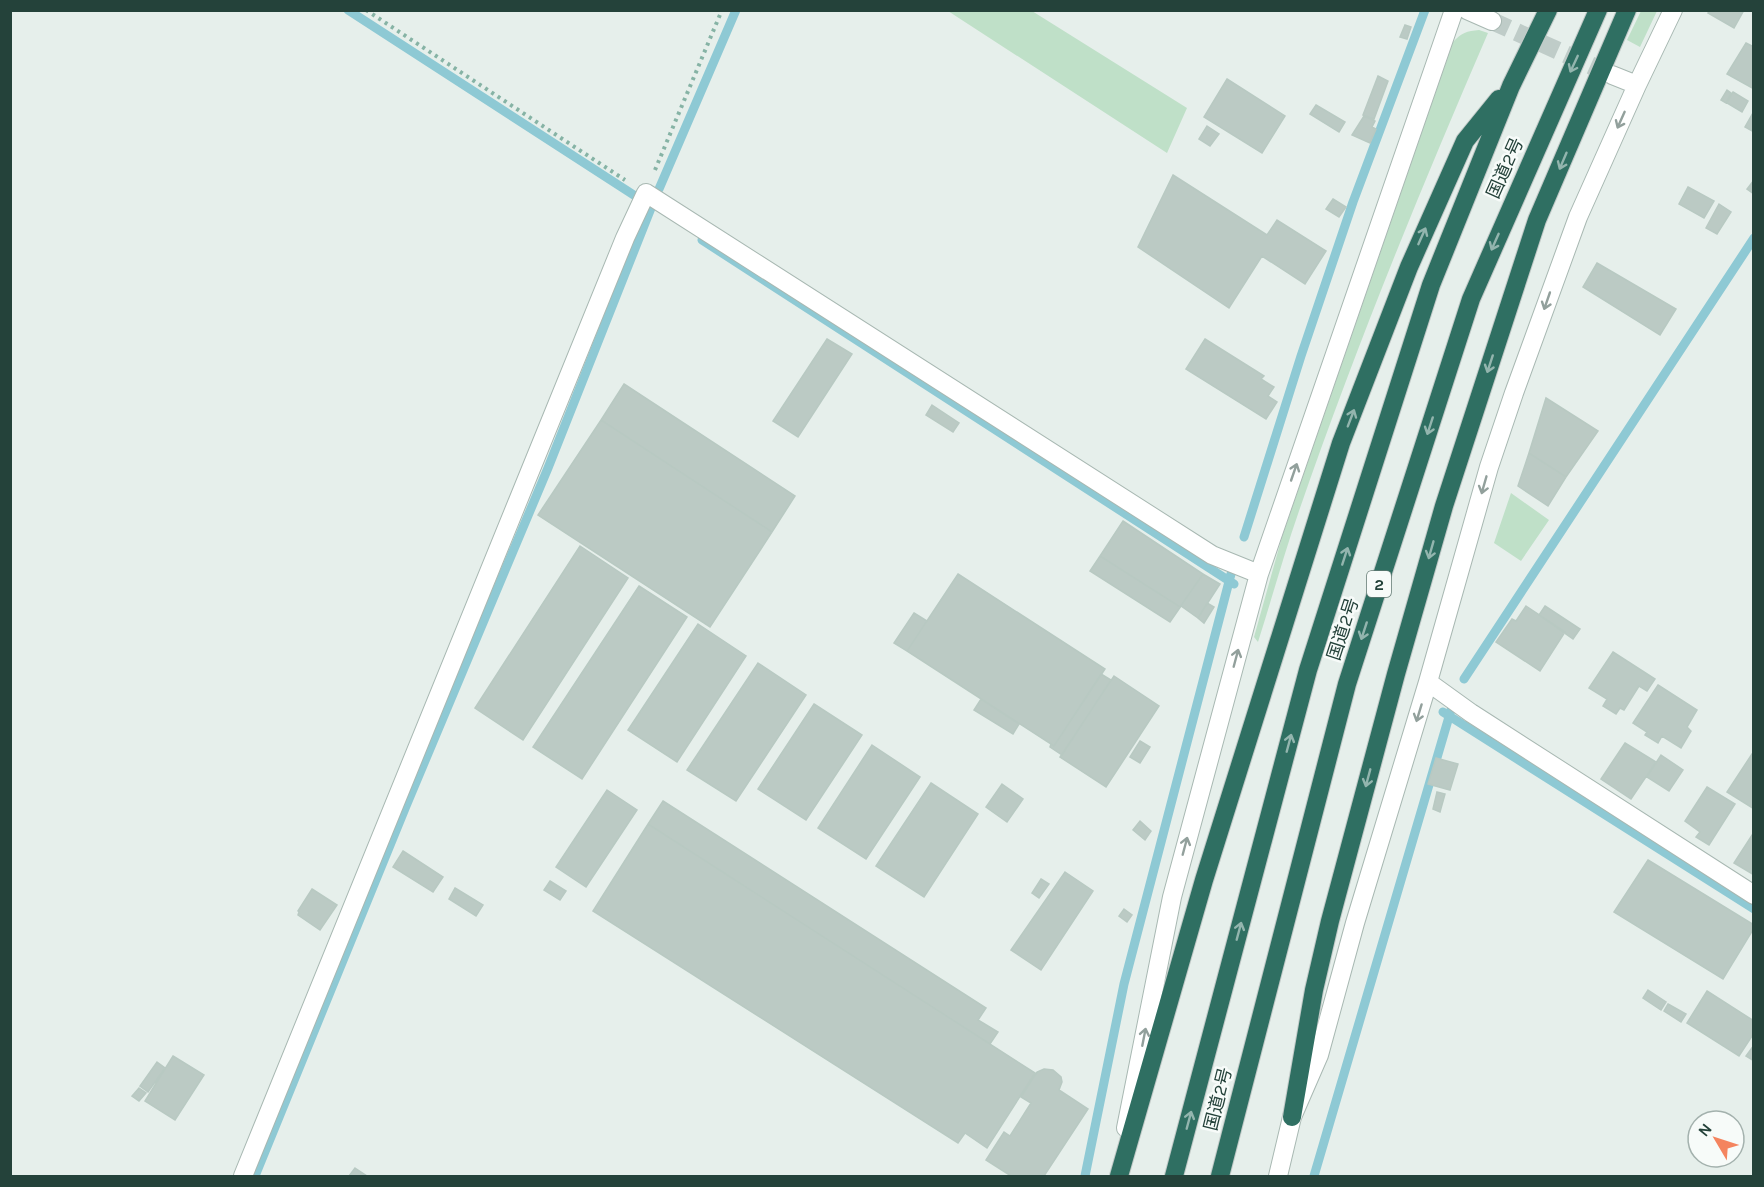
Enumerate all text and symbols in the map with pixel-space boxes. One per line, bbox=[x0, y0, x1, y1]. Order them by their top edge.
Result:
one-way arrow bbox=[1567, 54, 1579, 72]
one-way arrow bbox=[1615, 111, 1626, 129]
street label: 国道2号 bbox=[1482, 134, 1528, 202]
one-way arrow bbox=[1556, 152, 1567, 170]
one-way arrow bbox=[1417, 228, 1428, 246]
one-way arrow bbox=[1489, 233, 1501, 251]
one-way arrow bbox=[1540, 291, 1551, 309]
one-way arrow bbox=[1484, 354, 1495, 373]
one-way arrow bbox=[1346, 409, 1357, 428]
one-way arrow bbox=[1424, 416, 1435, 435]
one-way arrow bbox=[1290, 463, 1301, 482]
one-way arrow bbox=[1478, 475, 1489, 494]
one-way arrow bbox=[1425, 540, 1437, 559]
one-way arrow bbox=[1340, 547, 1351, 566]
road number: 2 bbox=[1367, 571, 1391, 597]
street label: 国道2号 bbox=[1323, 595, 1363, 663]
one-way arrow bbox=[1358, 621, 1369, 640]
one-way arrow bbox=[1231, 649, 1243, 668]
one-way arrow bbox=[1413, 703, 1424, 722]
one-way arrow bbox=[1284, 734, 1295, 753]
one-way arrow bbox=[1362, 769, 1373, 788]
one-way arrow bbox=[1180, 837, 1192, 856]
one-way arrow bbox=[1234, 922, 1245, 941]
one-way arrow bbox=[1139, 1027, 1150, 1047]
street label: 国道2号 bbox=[1200, 1065, 1236, 1133]
north arrow bbox=[1686, 1109, 1746, 1169]
one-way arrow bbox=[1184, 1111, 1195, 1130]
text: N bbox=[1694, 1119, 1716, 1140]

